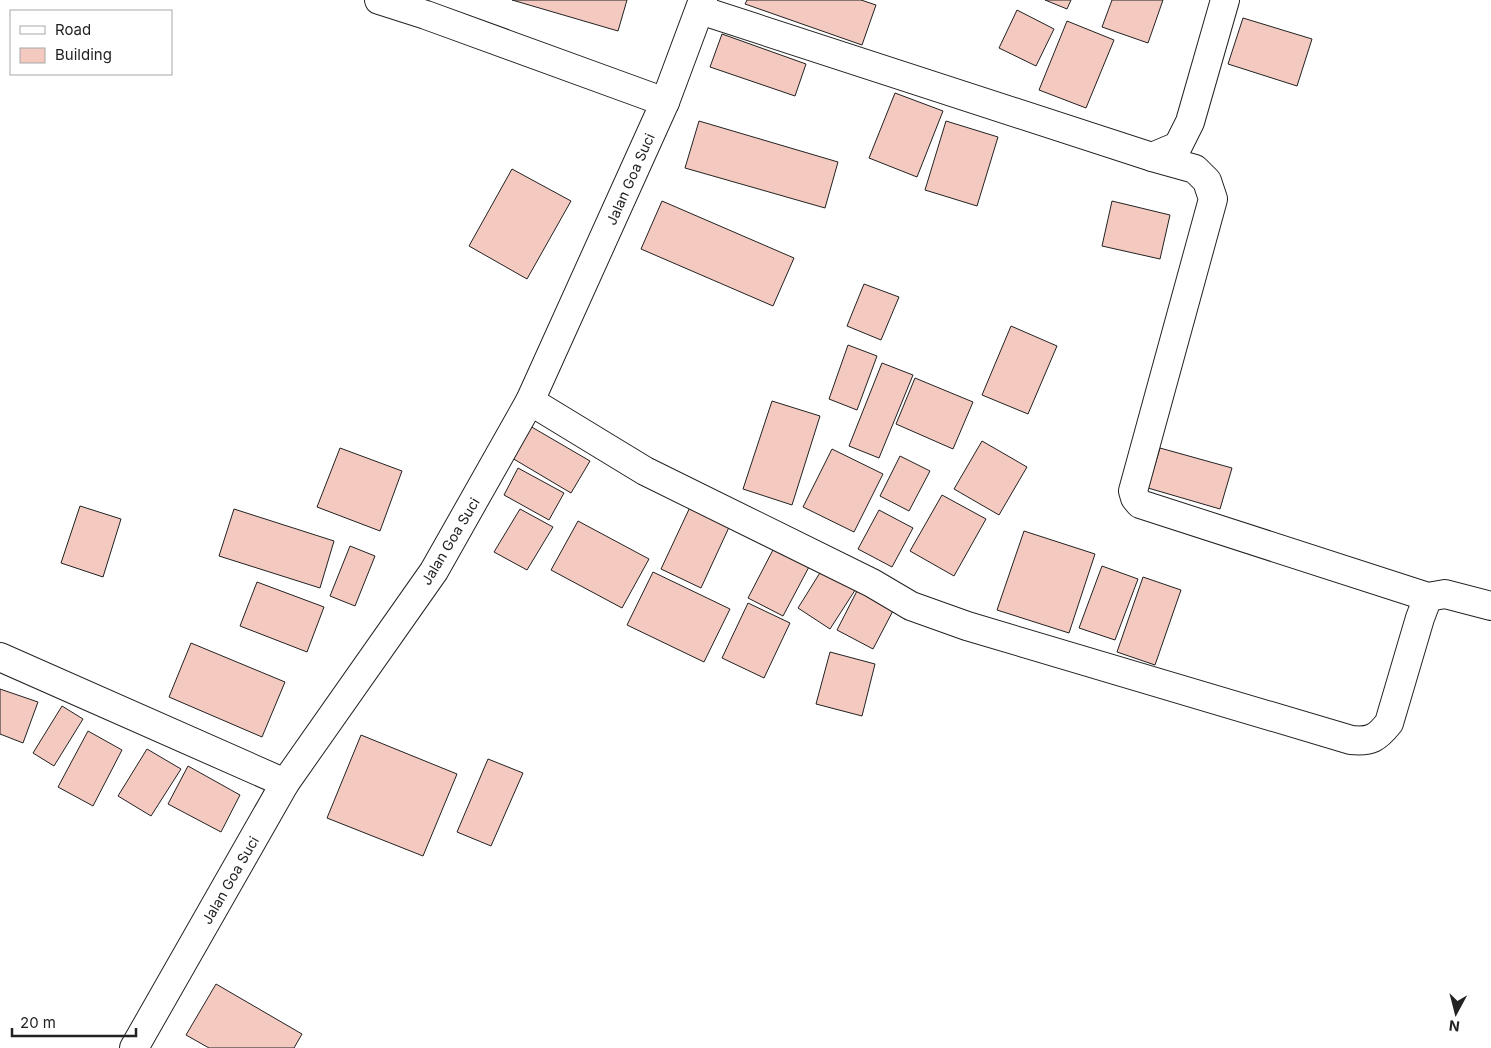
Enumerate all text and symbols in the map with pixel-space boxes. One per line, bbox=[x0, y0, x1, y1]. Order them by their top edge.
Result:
legend bbox=[10, 10, 172, 75]
text: Road bbox=[55, 20, 91, 39]
text: Building bbox=[55, 45, 112, 64]
street label: Jalan Goa Suci bbox=[602, 130, 658, 228]
street label: Jalan Goa Suci bbox=[417, 494, 483, 588]
street label: Jalan Goa Suci bbox=[198, 833, 262, 927]
north arrow bbox=[1431, 988, 1481, 1038]
scale bar bbox=[12, 1006, 136, 1038]
text: 20 m bbox=[20, 1013, 56, 1032]
text: N bbox=[1448, 1017, 1461, 1035]

